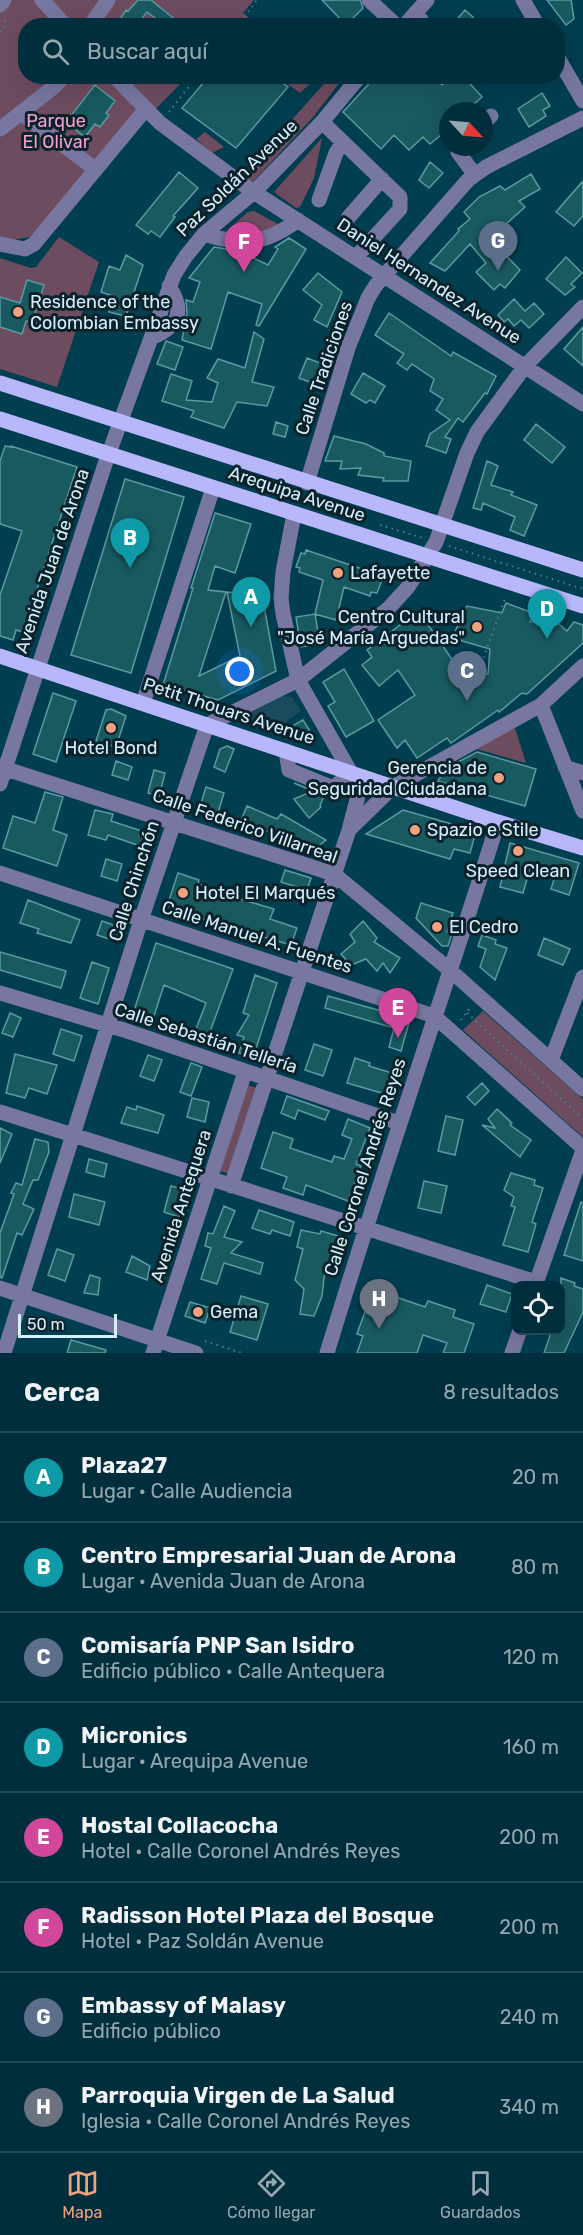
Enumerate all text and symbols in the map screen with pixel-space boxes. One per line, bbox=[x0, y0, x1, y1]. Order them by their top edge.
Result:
search box bbox=[18, 18, 565, 84]
icon: search bbox=[39, 35, 72, 68]
text: Buscar aquí bbox=[87, 38, 208, 65]
north arrow bbox=[439, 102, 493, 156]
park label: Parque El Olivar bbox=[23, 110, 90, 153]
street label: Paz Soldán Avenue bbox=[172, 115, 302, 241]
street label: Daniel Hernandez Avenue bbox=[333, 213, 525, 349]
pin: F bbox=[224, 222, 264, 272]
pin: G bbox=[478, 222, 518, 271]
place label: Residence of the Colombian Embassy bbox=[30, 291, 199, 334]
street label: Calle Tradiciones bbox=[291, 298, 357, 438]
marker: Residence of the Colombian Embassy bbox=[11, 305, 25, 319]
street label: Arequipa Avenue bbox=[226, 462, 368, 526]
street label: Avenida Juan de Arona bbox=[10, 466, 94, 656]
pin: B bbox=[110, 518, 150, 568]
place label: Lafayette bbox=[350, 562, 430, 584]
marker: Lafayette bbox=[331, 566, 345, 580]
pin: A bbox=[232, 578, 270, 627]
pin: D bbox=[528, 590, 566, 639]
place label: Centro Cultural "José María Arguedas" bbox=[277, 606, 465, 649]
marker: Centro Cultural "José María Arguedas" bbox=[470, 620, 484, 634]
pin: C bbox=[448, 652, 486, 701]
your location bbox=[225, 657, 254, 686]
street label: Petit Thouars Avenue bbox=[140, 673, 318, 749]
marker: Hotel Bond bbox=[104, 721, 118, 735]
place label: Hotel Bond bbox=[65, 737, 157, 759]
place label: Gerencia de Seguridad Ciudadana bbox=[308, 757, 487, 800]
marker: Gerencia de Seguridad Ciudadana bbox=[492, 771, 506, 785]
street label: Calle Federico Villarreal bbox=[150, 784, 340, 868]
street label: Calle Chinchón bbox=[104, 818, 164, 944]
place label: Spazio e Stile bbox=[427, 819, 539, 841]
marker: Spazio e Stile bbox=[408, 823, 422, 837]
marker: Speed Clean bbox=[511, 844, 525, 858]
place label: Speed Clean bbox=[466, 860, 570, 882]
place label: Hotel El Marqués bbox=[195, 882, 335, 904]
marker: Hotel El Marqués bbox=[176, 886, 190, 900]
street label: Calle Manuel A. Fuentes bbox=[159, 896, 355, 978]
place label: El Cedro bbox=[449, 916, 518, 938]
marker: El Cedro bbox=[430, 920, 444, 934]
pin: E bbox=[378, 988, 418, 1038]
street label: Calle Sebastián Tellería bbox=[112, 998, 300, 1078]
street label: Calle Coronel Andrés Reyes bbox=[319, 1055, 411, 1279]
street label: Avenida Antequera bbox=[146, 1127, 216, 1285]
pin: H bbox=[360, 1280, 398, 1329]
map controls bbox=[511, 1281, 565, 1335]
button: locate bbox=[511, 1281, 565, 1335]
place label: Gema bbox=[210, 1301, 258, 1323]
marker: Gema bbox=[191, 1305, 205, 1319]
scale bar bbox=[18, 1311, 117, 1338]
text: 50 m bbox=[27, 1315, 65, 1334]
text: Cerca bbox=[24, 1377, 100, 1408]
text: 8 resultados bbox=[443, 1380, 559, 1404]
text: Plaza27 bbox=[81, 1452, 167, 1479]
text: A bbox=[36, 1465, 51, 1489]
text: 20 m bbox=[512, 1465, 559, 1489]
text: Lugar · Calle Audiencia bbox=[81, 1479, 292, 1503]
text: Centro Empresarial Juan de Arona bbox=[81, 1542, 456, 1569]
text: B bbox=[36, 1555, 51, 1579]
text: 80 m bbox=[511, 1555, 559, 1579]
text: Lugar · Avenida Juan de Arona bbox=[81, 1569, 365, 1593]
text: Comisaría PNP San Isidro bbox=[81, 1632, 354, 1659]
text: C bbox=[36, 1645, 51, 1669]
text: 120 m bbox=[503, 1645, 559, 1669]
text: Edificio público · Calle Antequera bbox=[81, 1659, 385, 1683]
text: Micronics bbox=[81, 1722, 187, 1749]
text: D bbox=[36, 1735, 51, 1759]
text: 160 m bbox=[503, 1735, 559, 1759]
text: Lugar · Arequipa Avenue bbox=[81, 1749, 308, 1773]
text: Hostal Collacocha bbox=[81, 1812, 278, 1839]
text: E bbox=[37, 1825, 50, 1849]
text: 200 m bbox=[499, 1825, 559, 1849]
text: Hotel · Calle Coronel Andrés Reyes bbox=[81, 1839, 400, 1863]
text: Radisson Hotel Plaza del Bosque bbox=[81, 1902, 434, 1929]
text: F bbox=[37, 1915, 50, 1939]
text: 200 m bbox=[499, 1915, 559, 1939]
text: Hotel · Paz Soldán Avenue bbox=[81, 1929, 324, 1953]
text: Embassy of Malasy bbox=[81, 1992, 286, 2019]
text: G bbox=[36, 2005, 51, 2029]
text: 240 m bbox=[500, 2005, 559, 2029]
text: Edificio público bbox=[81, 2019, 221, 2043]
text: Parroquia Virgen de La Salud bbox=[81, 2082, 395, 2109]
text: H bbox=[36, 2095, 51, 2119]
text: 340 m bbox=[499, 2095, 559, 2119]
text: Iglesia · Calle Coronel Andrés Reyes bbox=[81, 2109, 410, 2133]
tab: Mapa bbox=[62, 2167, 102, 2222]
tab: Cómo llegar bbox=[227, 2167, 315, 2222]
tab: Guardados bbox=[440, 2167, 521, 2222]

